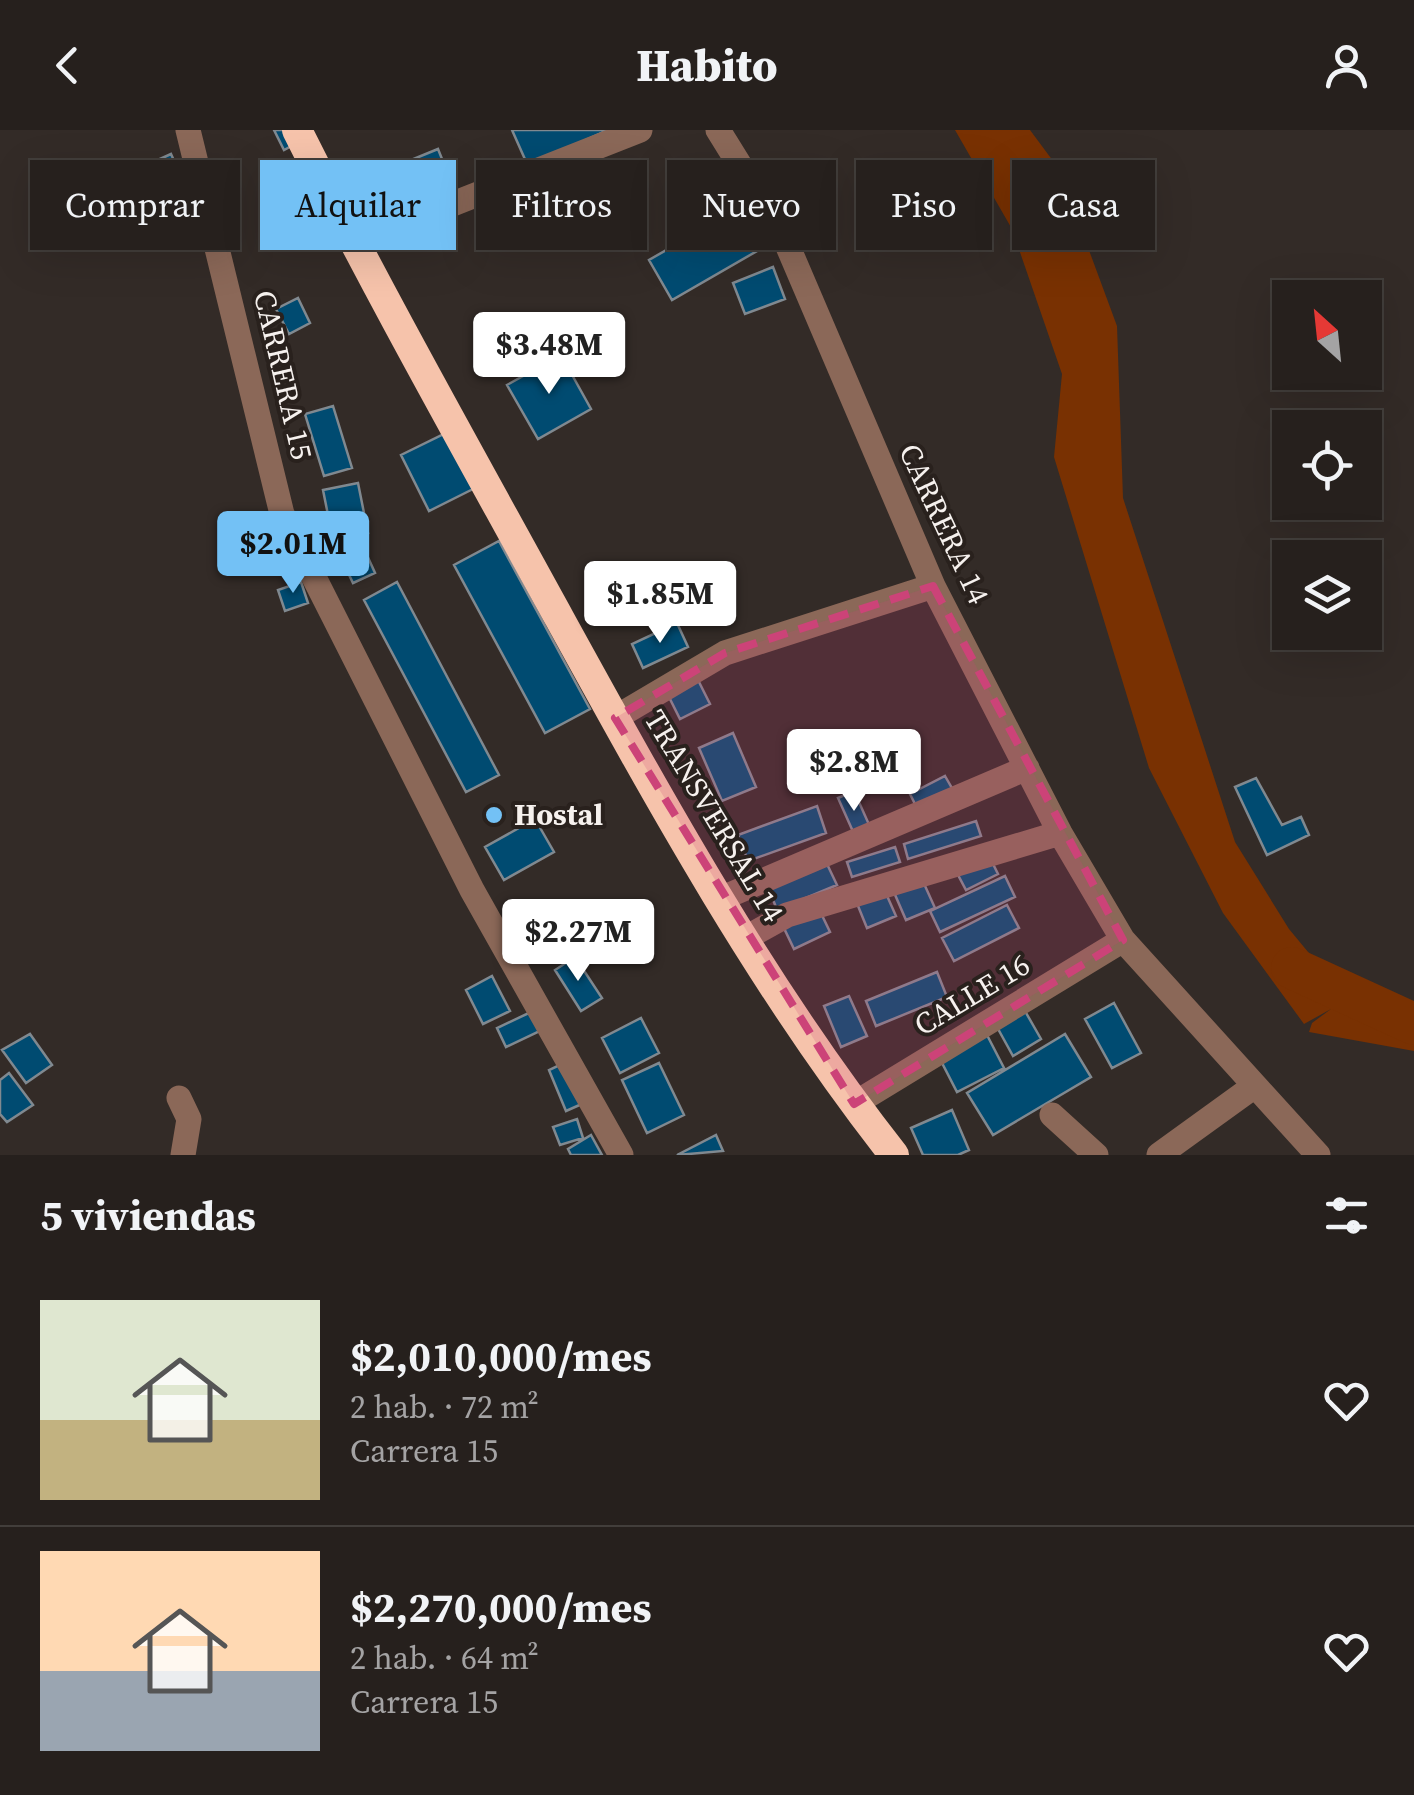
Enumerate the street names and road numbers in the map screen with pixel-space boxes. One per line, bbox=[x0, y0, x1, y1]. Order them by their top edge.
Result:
street label: CARRERA 15 bbox=[244, 286, 323, 464]
street label: CARRERA 14 bbox=[889, 437, 999, 611]
street label: TRANSVERSAL 14 bbox=[635, 702, 794, 930]
street label: CALLE 16 bbox=[906, 944, 1037, 1045]

